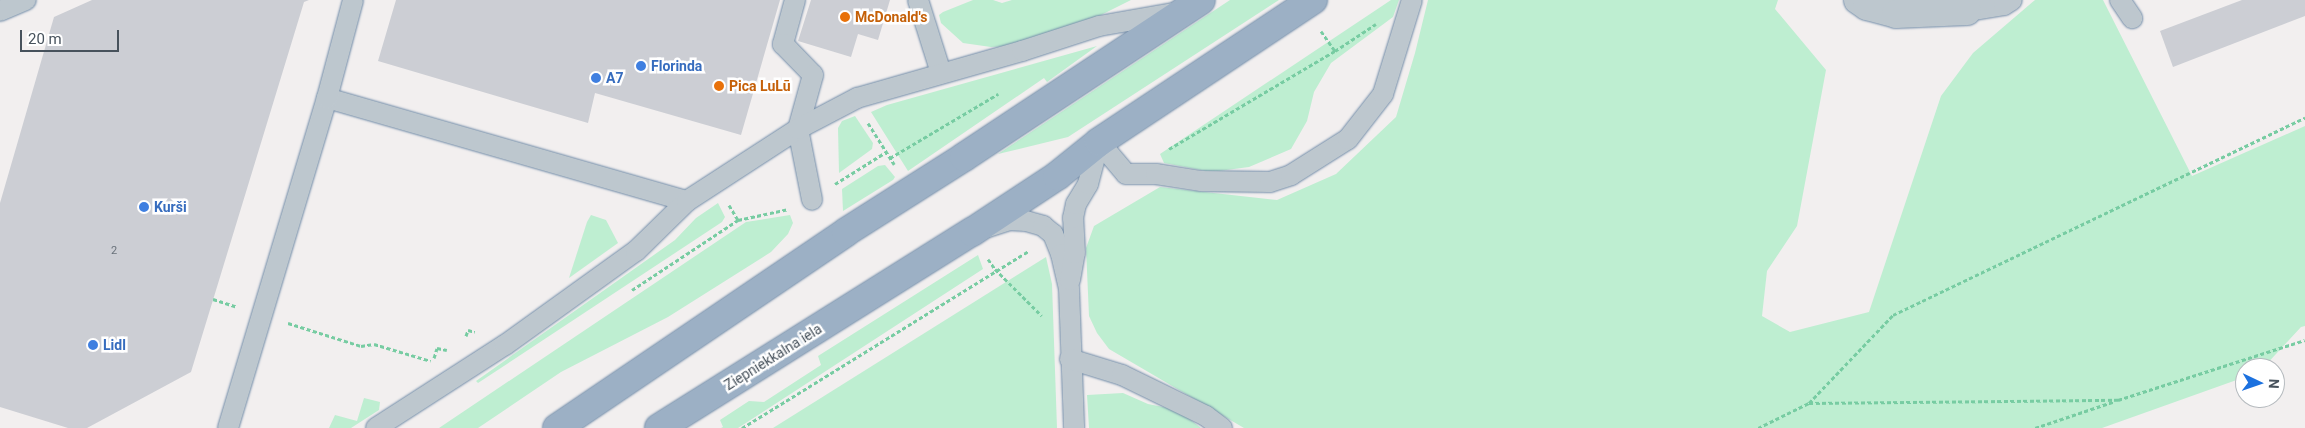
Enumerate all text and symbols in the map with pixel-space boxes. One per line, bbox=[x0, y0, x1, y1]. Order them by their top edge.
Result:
place label: McDonald's bbox=[855, 9, 927, 25]
marker: McDonald's bbox=[839, 11, 851, 23]
scale bar bbox=[22, 20, 121, 52]
text: 20 m bbox=[28, 30, 62, 48]
place label: Florinda bbox=[651, 58, 702, 74]
marker: Florinda bbox=[635, 60, 647, 72]
place label: A7 bbox=[606, 70, 623, 86]
marker: A7 bbox=[590, 72, 602, 84]
place label: Pica LuLū bbox=[729, 78, 791, 94]
marker: Pica LuLū bbox=[713, 80, 725, 92]
place label: Kurši bbox=[154, 199, 187, 215]
marker: Kurši bbox=[138, 201, 150, 213]
house number: 2 bbox=[111, 244, 117, 258]
street label: Ziepniekkalna iela bbox=[721, 320, 825, 394]
place label: Lidl bbox=[103, 337, 126, 353]
marker: Lidl bbox=[87, 339, 99, 351]
north arrow bbox=[2235, 358, 2285, 408]
text: N bbox=[2266, 378, 2282, 389]

